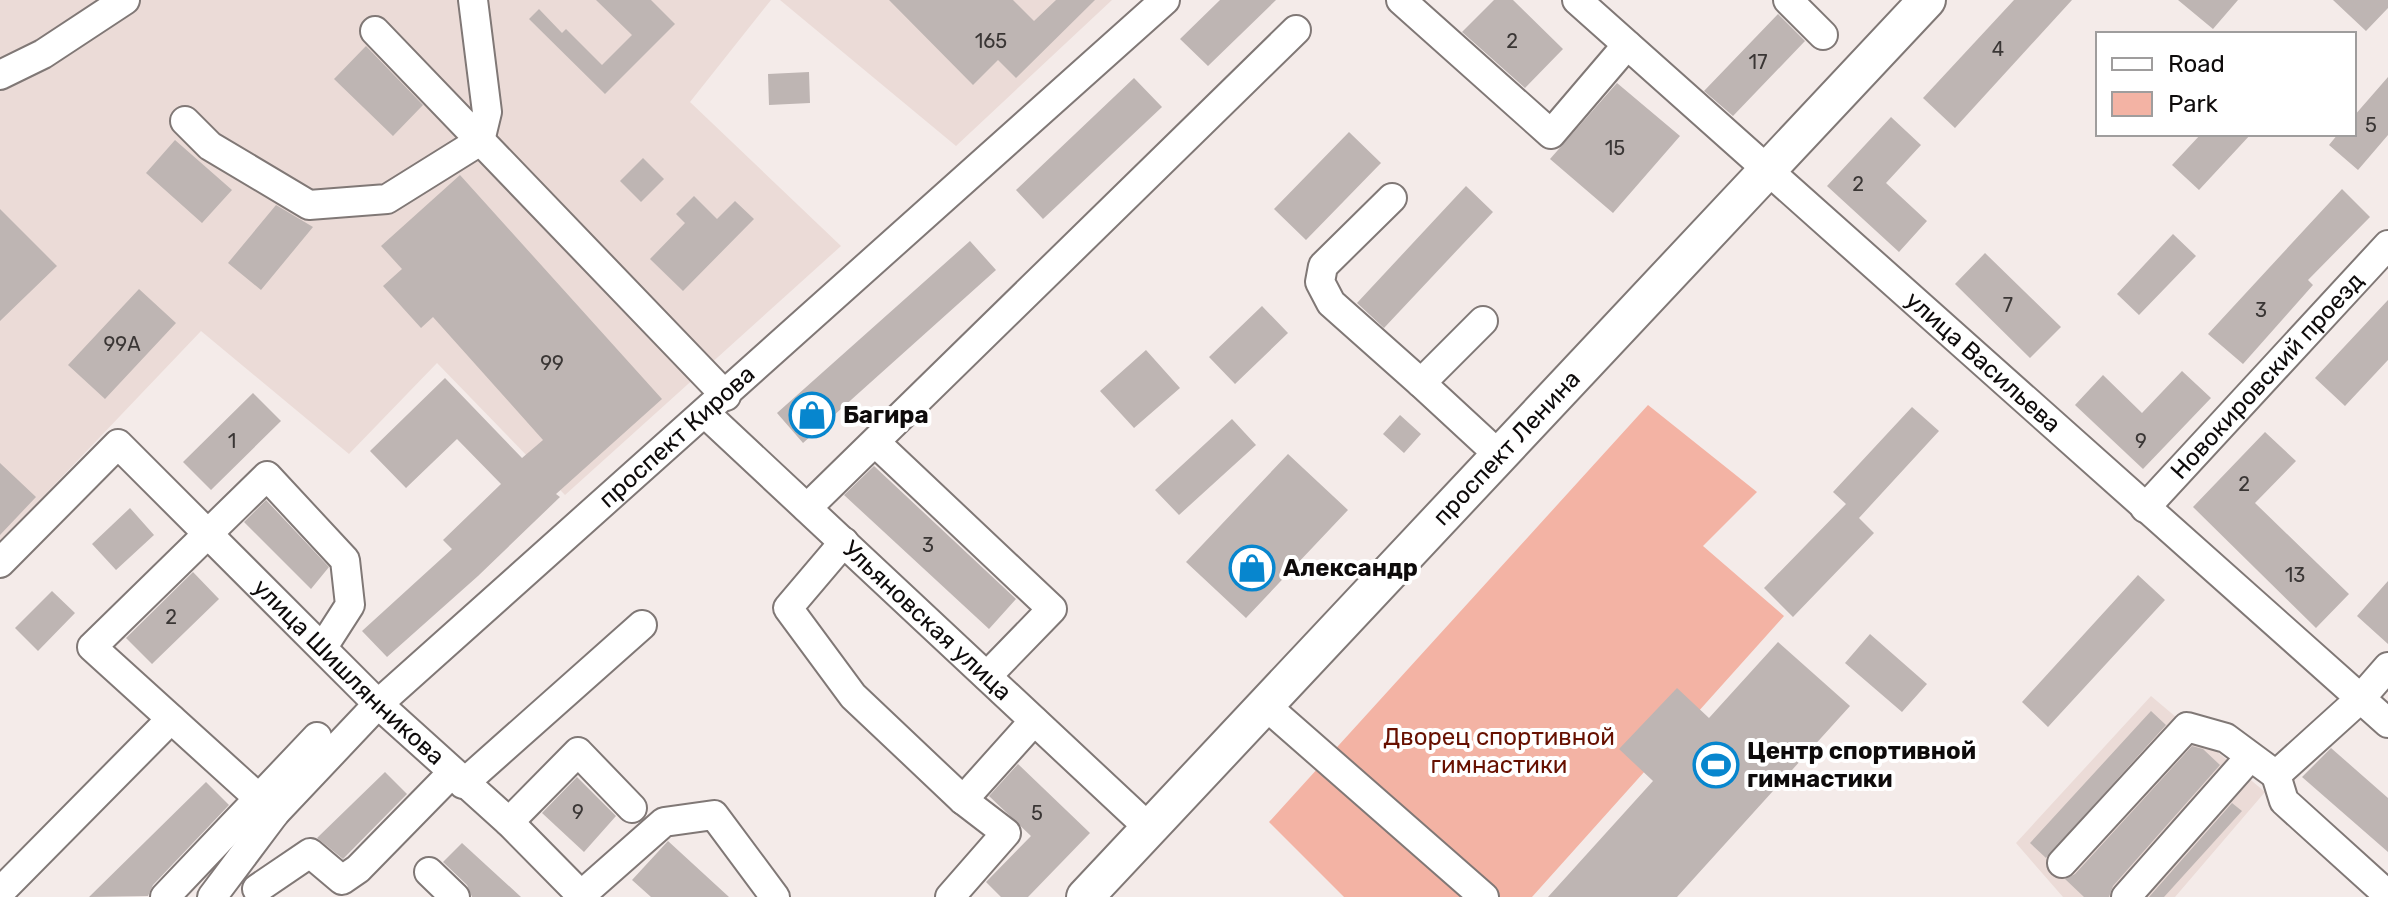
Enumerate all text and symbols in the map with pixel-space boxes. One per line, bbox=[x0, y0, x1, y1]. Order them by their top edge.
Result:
house number: 165 bbox=[975, 29, 1007, 53]
house number: 2 bbox=[1506, 29, 1518, 53]
legend bbox=[2096, 32, 2356, 136]
house number: 4 bbox=[1992, 37, 2004, 61]
house number: 17 bbox=[1749, 50, 1767, 74]
text: Road bbox=[2168, 50, 2225, 78]
text: Park bbox=[2168, 90, 2219, 118]
house number: 5 bbox=[2365, 113, 2377, 137]
house number: 15 bbox=[1605, 136, 1625, 160]
house number: 2 bbox=[1852, 172, 1864, 196]
street label: Новокировский проезд bbox=[2165, 267, 2369, 485]
street label: улица Васильева bbox=[1900, 286, 2066, 438]
house number: 7 bbox=[2003, 293, 2013, 317]
house number: 3 bbox=[2255, 298, 2267, 322]
house number: 99А bbox=[103, 332, 141, 356]
house number: 99 bbox=[540, 351, 564, 375]
street label: проспект Кирова bbox=[593, 360, 760, 513]
street label: проспект Ленина bbox=[1427, 365, 1586, 531]
shop icon: Багира bbox=[788, 391, 836, 439]
place label: Багира bbox=[843, 401, 929, 429]
house number: 1 bbox=[228, 429, 236, 453]
house number: 9 bbox=[2135, 429, 2147, 453]
house number: 2 bbox=[2238, 472, 2250, 496]
house number: 3 bbox=[922, 533, 934, 557]
street label: Ульяновская улица bbox=[837, 535, 1017, 706]
shop icon: Александр bbox=[1228, 544, 1276, 592]
place label: Александр bbox=[1283, 554, 1418, 582]
house number: 13 bbox=[2285, 563, 2305, 587]
street label: улица Шишлянникова bbox=[247, 573, 450, 771]
house number: 2 bbox=[165, 605, 177, 629]
park label: Дворец спортивной гимнастики bbox=[1383, 723, 1615, 779]
place label: Центр спортивной гимнастики bbox=[1747, 737, 1976, 793]
sports icon: Центр спортивной гимнастики bbox=[1692, 741, 1740, 789]
house number: 9 bbox=[572, 800, 584, 824]
house number: 5 bbox=[1031, 801, 1043, 825]

